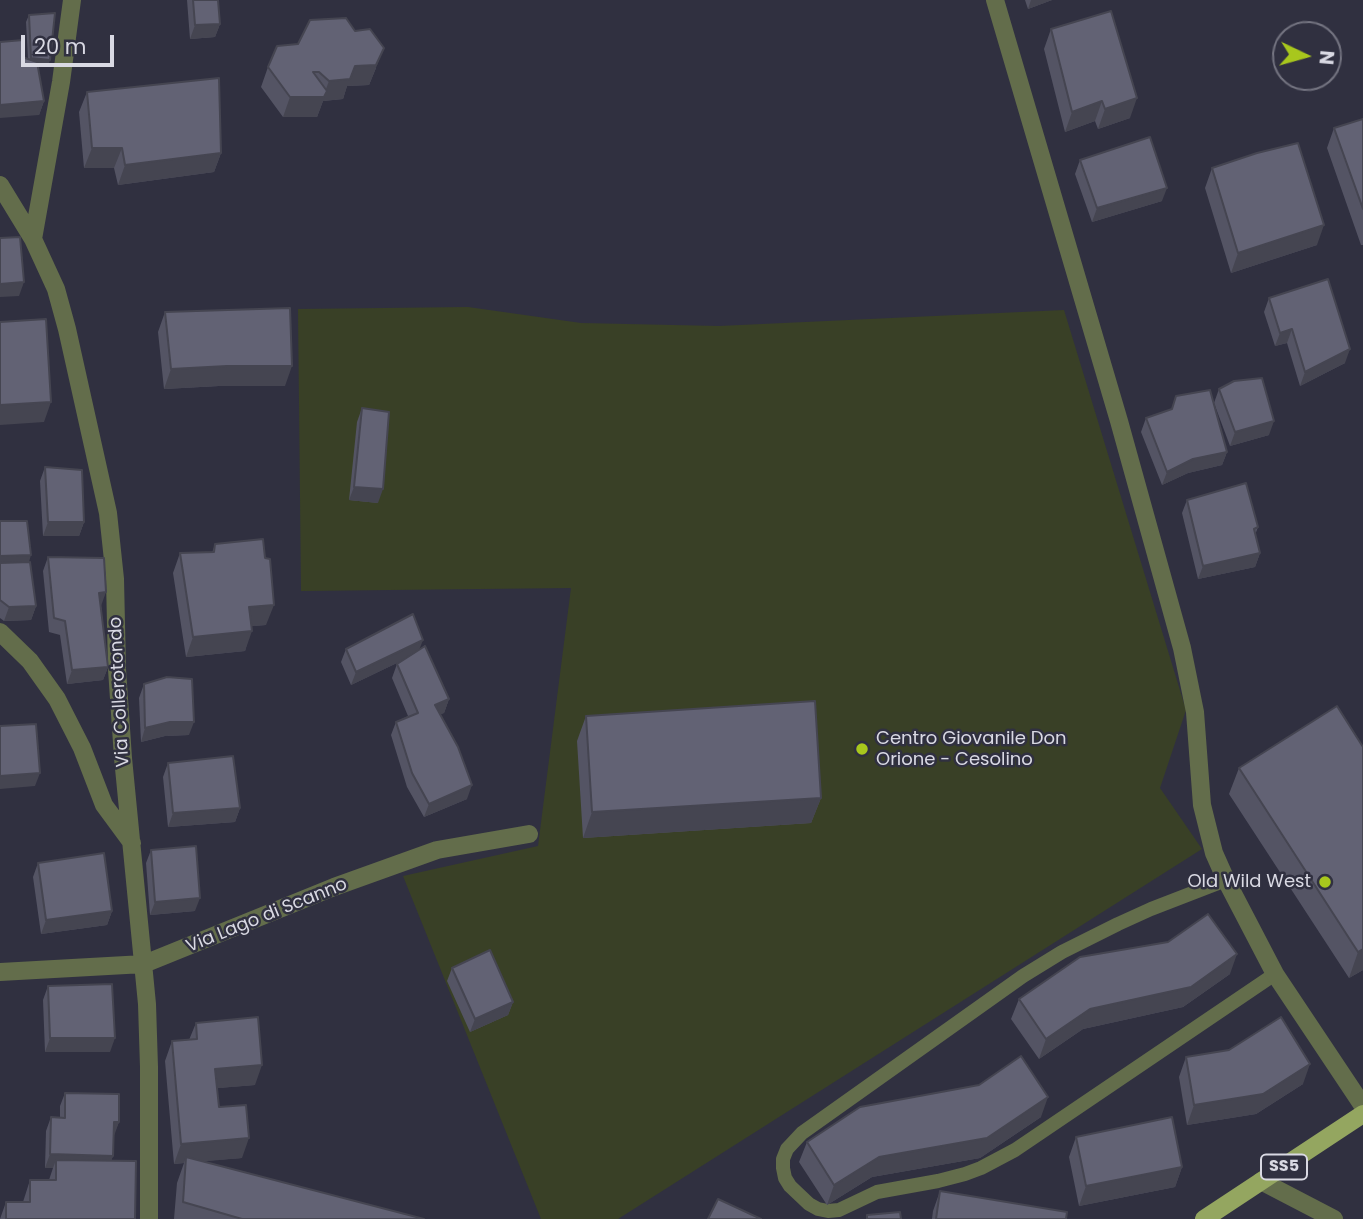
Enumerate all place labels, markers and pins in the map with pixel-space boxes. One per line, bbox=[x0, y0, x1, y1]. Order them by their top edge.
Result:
place label: Centro Giovanile Don Orione - Cesolino bbox=[876, 728, 1066, 770]
marker: Centro Giovanile Don Orione - Cesolino bbox=[854, 741, 870, 757]
place label: Old Wild West bbox=[1187, 871, 1311, 893]
marker: Old Wild West bbox=[1317, 874, 1333, 890]

